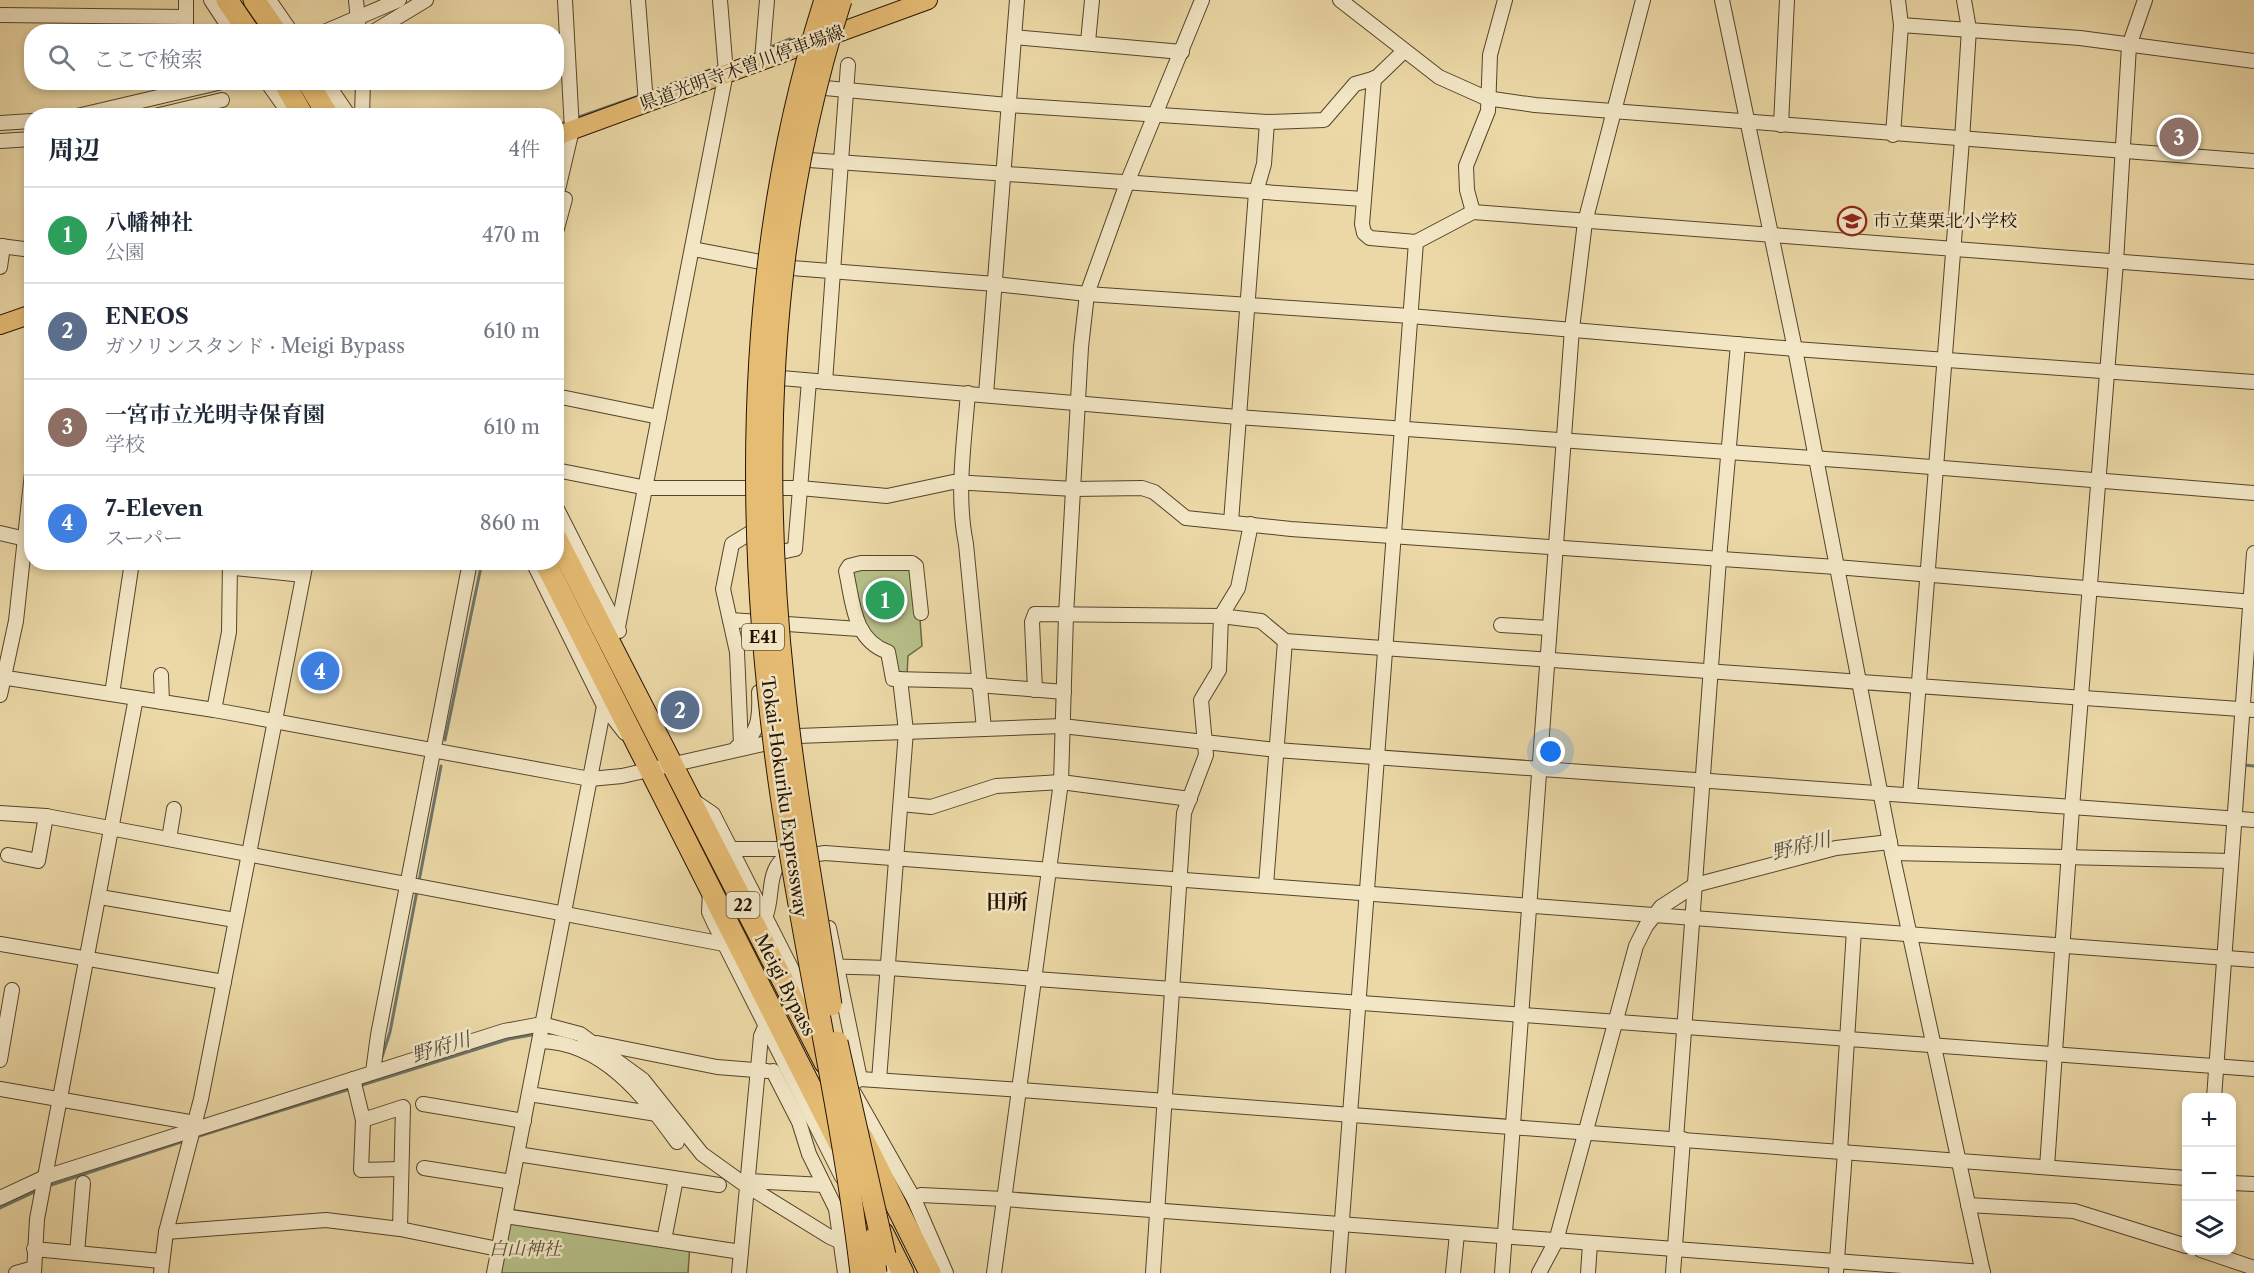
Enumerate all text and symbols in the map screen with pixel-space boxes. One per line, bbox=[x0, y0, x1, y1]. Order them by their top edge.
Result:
street label: 県道光明寺木曽川停車場線 bbox=[637, 21, 847, 115]
search box bbox=[24, 24, 564, 90]
icon: search bbox=[45, 41, 78, 74]
text: ここで検索 bbox=[93, 46, 203, 73]
pin: 3 bbox=[2160, 114, 2198, 160]
text: 周辺 bbox=[48, 134, 100, 166]
text: 4件 bbox=[508, 137, 540, 161]
school or university icon: 市立葉栗北小学校 bbox=[1836, 205, 1868, 237]
text: 八幡神社 bbox=[105, 209, 193, 236]
place label: 市立葉栗北小学校 bbox=[1873, 210, 2017, 232]
text: 1 bbox=[63, 223, 72, 247]
text: 470 m bbox=[482, 223, 540, 247]
text: 公園 bbox=[105, 240, 145, 264]
text: ENEOS bbox=[105, 303, 189, 330]
text: 2 bbox=[62, 319, 73, 343]
text: 610 m bbox=[483, 319, 540, 343]
text: ガソリンスタンド · Meigi Bypass bbox=[105, 334, 405, 358]
text: 一宮市立光明寺保育園 bbox=[105, 401, 325, 428]
text: 3 bbox=[62, 415, 73, 439]
text: 610 m bbox=[483, 415, 540, 439]
text: 学校 bbox=[105, 432, 145, 456]
text: 7-Eleven bbox=[105, 495, 203, 522]
text: 4 bbox=[62, 511, 73, 535]
text: 860 m bbox=[480, 511, 540, 535]
text: スーパー bbox=[105, 526, 183, 550]
pin: 1 bbox=[866, 578, 904, 622]
road number: E41 bbox=[742, 624, 784, 650]
pin: 4 bbox=[300, 648, 340, 694]
street label: Tokai-Hokuriku Expressway bbox=[756, 675, 812, 920]
pin: 2 bbox=[660, 688, 700, 732]
your location bbox=[1536, 737, 1565, 766]
water label: 野府川 bbox=[1769, 827, 1835, 865]
district label: 田所 bbox=[986, 889, 1028, 914]
road number: 22 bbox=[726, 892, 760, 918]
street label: Meigi Bypass bbox=[750, 930, 820, 1040]
water label: 野府川 bbox=[409, 1026, 475, 1067]
map controls bbox=[2182, 1093, 2236, 1255]
button: + bbox=[2182, 1093, 2236, 1147]
button: − bbox=[2182, 1147, 2236, 1201]
button: layers bbox=[2182, 1201, 2236, 1255]
park label: 白山神社 bbox=[489, 1238, 562, 1260]

